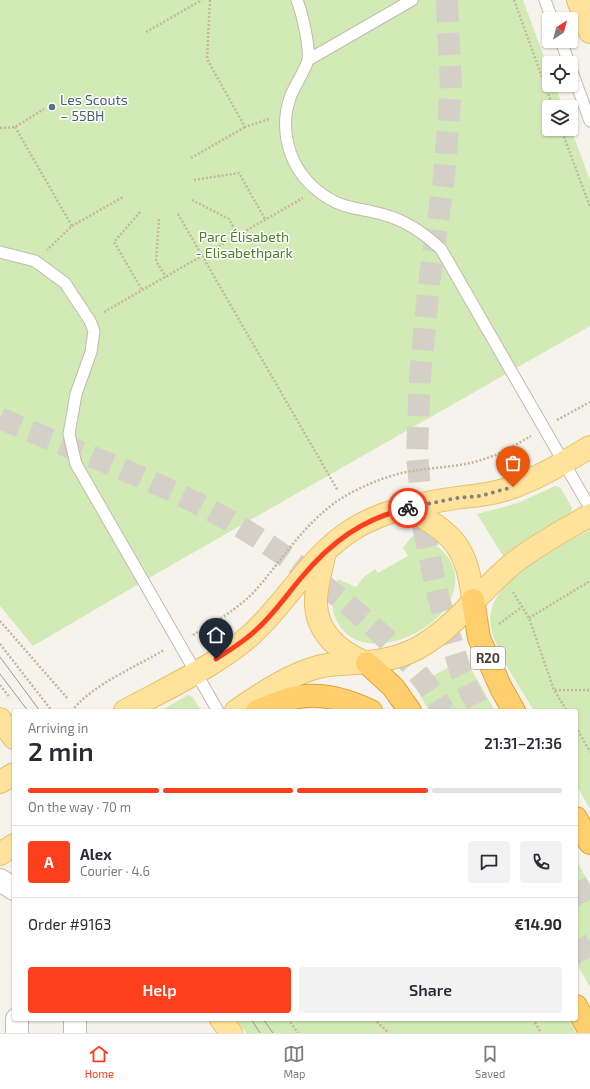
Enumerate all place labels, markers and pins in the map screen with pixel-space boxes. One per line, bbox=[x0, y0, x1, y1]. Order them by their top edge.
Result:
place label: Les Scouts – 55BH bbox=[60, 91, 128, 124]
marker: Les Scouts – 55BH bbox=[47, 102, 57, 112]
pin bbox=[496, 446, 530, 487]
pin bbox=[199, 618, 233, 659]

